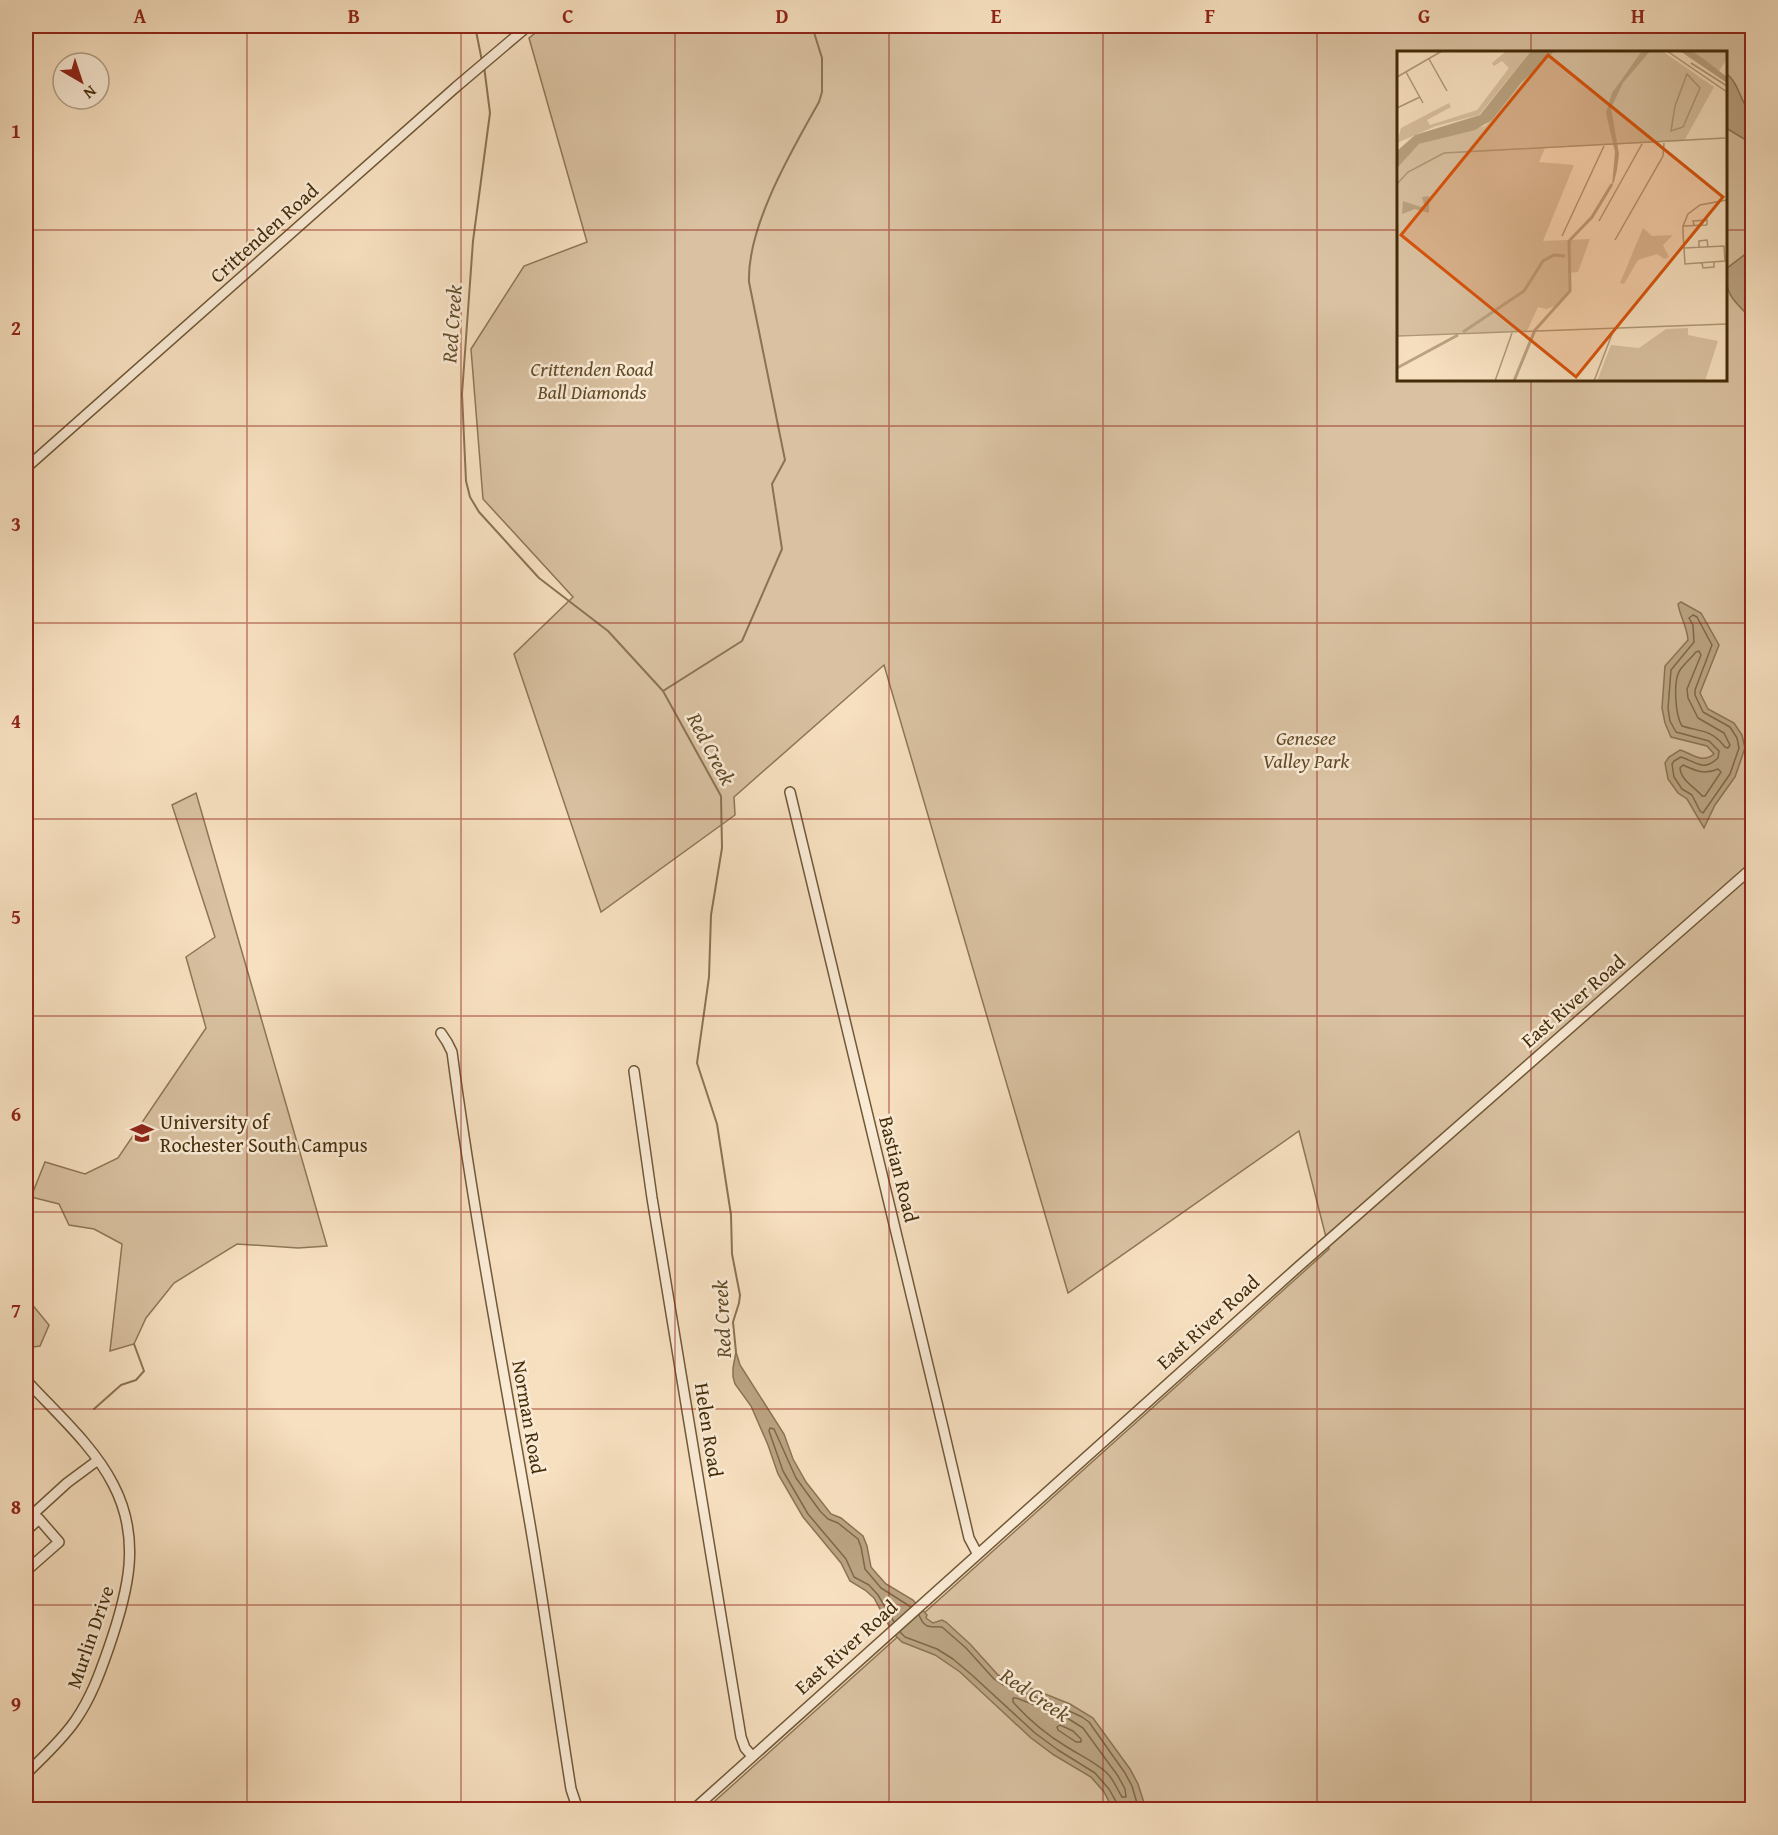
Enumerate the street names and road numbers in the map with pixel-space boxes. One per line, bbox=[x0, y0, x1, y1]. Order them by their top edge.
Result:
street label: Crittenden Road bbox=[203, 176, 325, 289]
street label: East River Road bbox=[1514, 947, 1631, 1054]
street label: Bastian Road bbox=[872, 1113, 927, 1225]
street label: East River Road bbox=[1150, 1267, 1266, 1376]
street label: Norman Road bbox=[505, 1358, 554, 1476]
street label: Helen Road bbox=[688, 1381, 731, 1479]
street label: Murlin Drive bbox=[58, 1581, 121, 1692]
street label: East River Road bbox=[788, 1592, 904, 1701]

